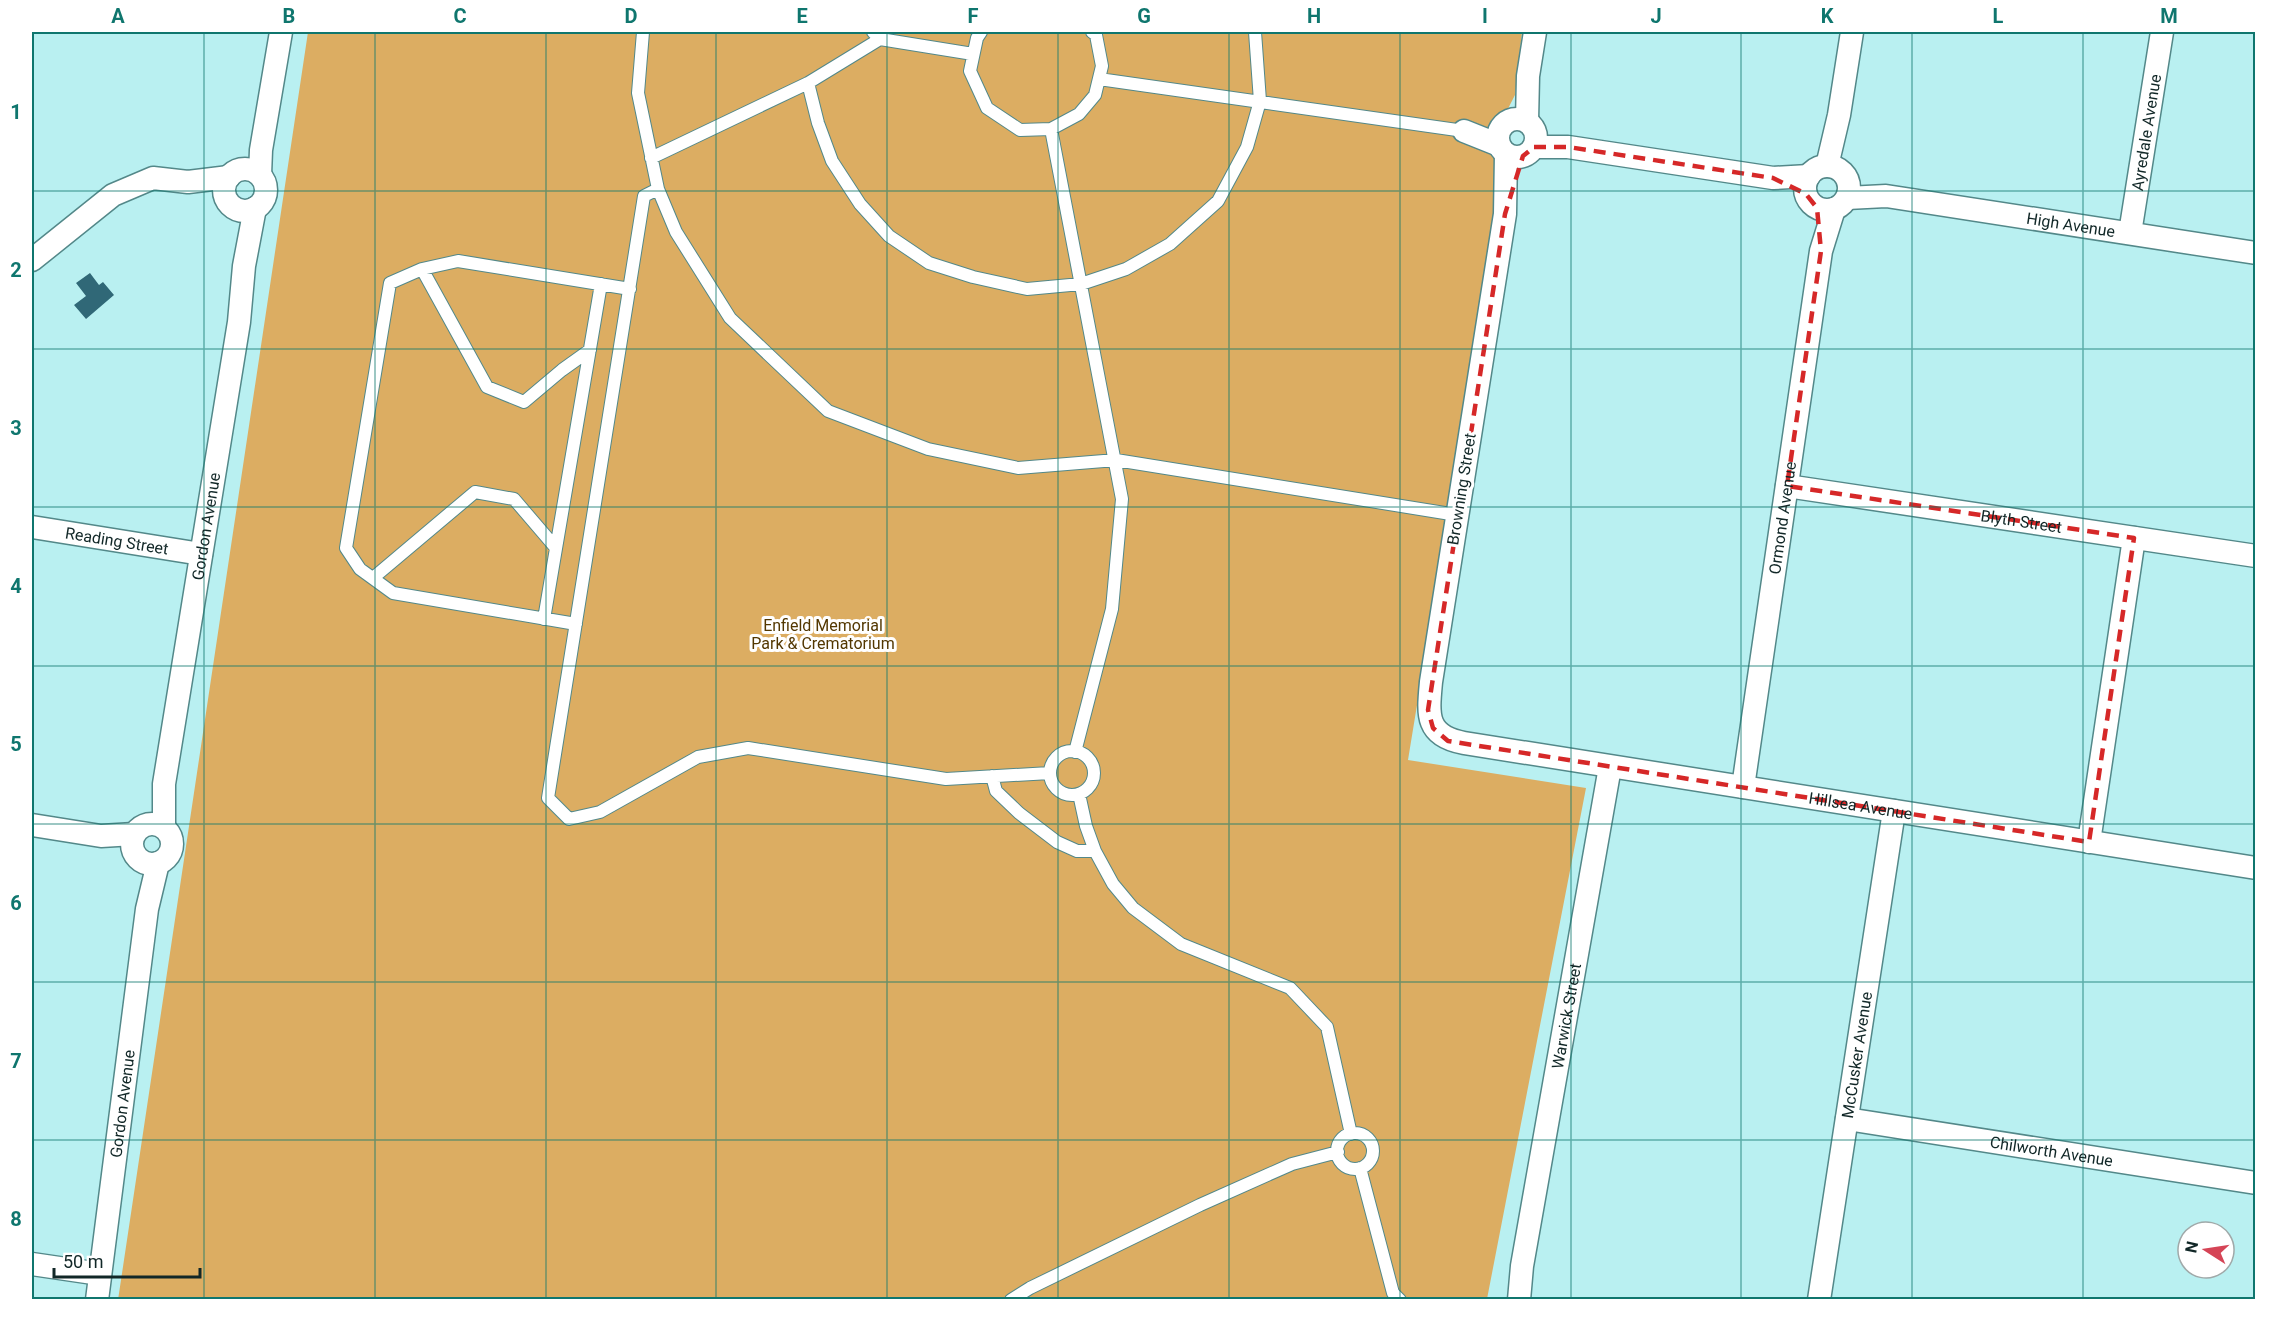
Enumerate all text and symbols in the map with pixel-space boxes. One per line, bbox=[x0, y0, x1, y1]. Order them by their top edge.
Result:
text: A bbox=[111, 4, 125, 28]
text: B bbox=[283, 4, 295, 28]
text: C bbox=[453, 4, 467, 28]
text: D bbox=[625, 4, 638, 28]
text: E bbox=[796, 4, 808, 28]
text: F bbox=[968, 4, 979, 28]
text: G bbox=[1137, 4, 1151, 28]
text: H bbox=[1307, 4, 1321, 28]
text: I bbox=[1482, 4, 1488, 28]
text: J bbox=[1650, 4, 1662, 28]
text: K bbox=[1821, 4, 1834, 28]
text: L bbox=[1993, 4, 2004, 28]
text: M bbox=[2160, 4, 2178, 28]
street label: Ayredale Avenue bbox=[2128, 73, 2165, 192]
text: 1 bbox=[10, 100, 22, 124]
street label: High Avenue bbox=[2025, 209, 2116, 241]
text: 2 bbox=[10, 258, 22, 282]
text: 3 bbox=[10, 416, 22, 440]
street label: Browning Street bbox=[1443, 432, 1480, 546]
street label: Ormond Avenue bbox=[1765, 460, 1800, 576]
street label: Gordon Avenue bbox=[188, 471, 224, 582]
street label: Blyth Street bbox=[1980, 506, 2063, 537]
street label: Reading Street bbox=[64, 523, 170, 559]
text: 4 bbox=[10, 574, 22, 598]
park label: Enfield Memorial Park & Crematorium bbox=[751, 616, 895, 653]
text: 5 bbox=[10, 732, 22, 756]
street label: Hillsea Avenue bbox=[1807, 789, 1914, 824]
text: 6 bbox=[10, 891, 22, 915]
street label: Warwick Street bbox=[1548, 962, 1585, 1070]
street label: McCusker Avenue bbox=[1838, 990, 1876, 1120]
text: 7 bbox=[10, 1049, 22, 1073]
street label: Gordon Avenue bbox=[106, 1049, 139, 1159]
street label: Chilworth Avenue bbox=[1989, 1132, 2114, 1170]
text: 8 bbox=[10, 1207, 22, 1231]
north arrow bbox=[2176, 1220, 2236, 1280]
text: N bbox=[2181, 1239, 2202, 1254]
scale bar bbox=[54, 1241, 200, 1279]
text: 50 m bbox=[63, 1251, 103, 1272]

